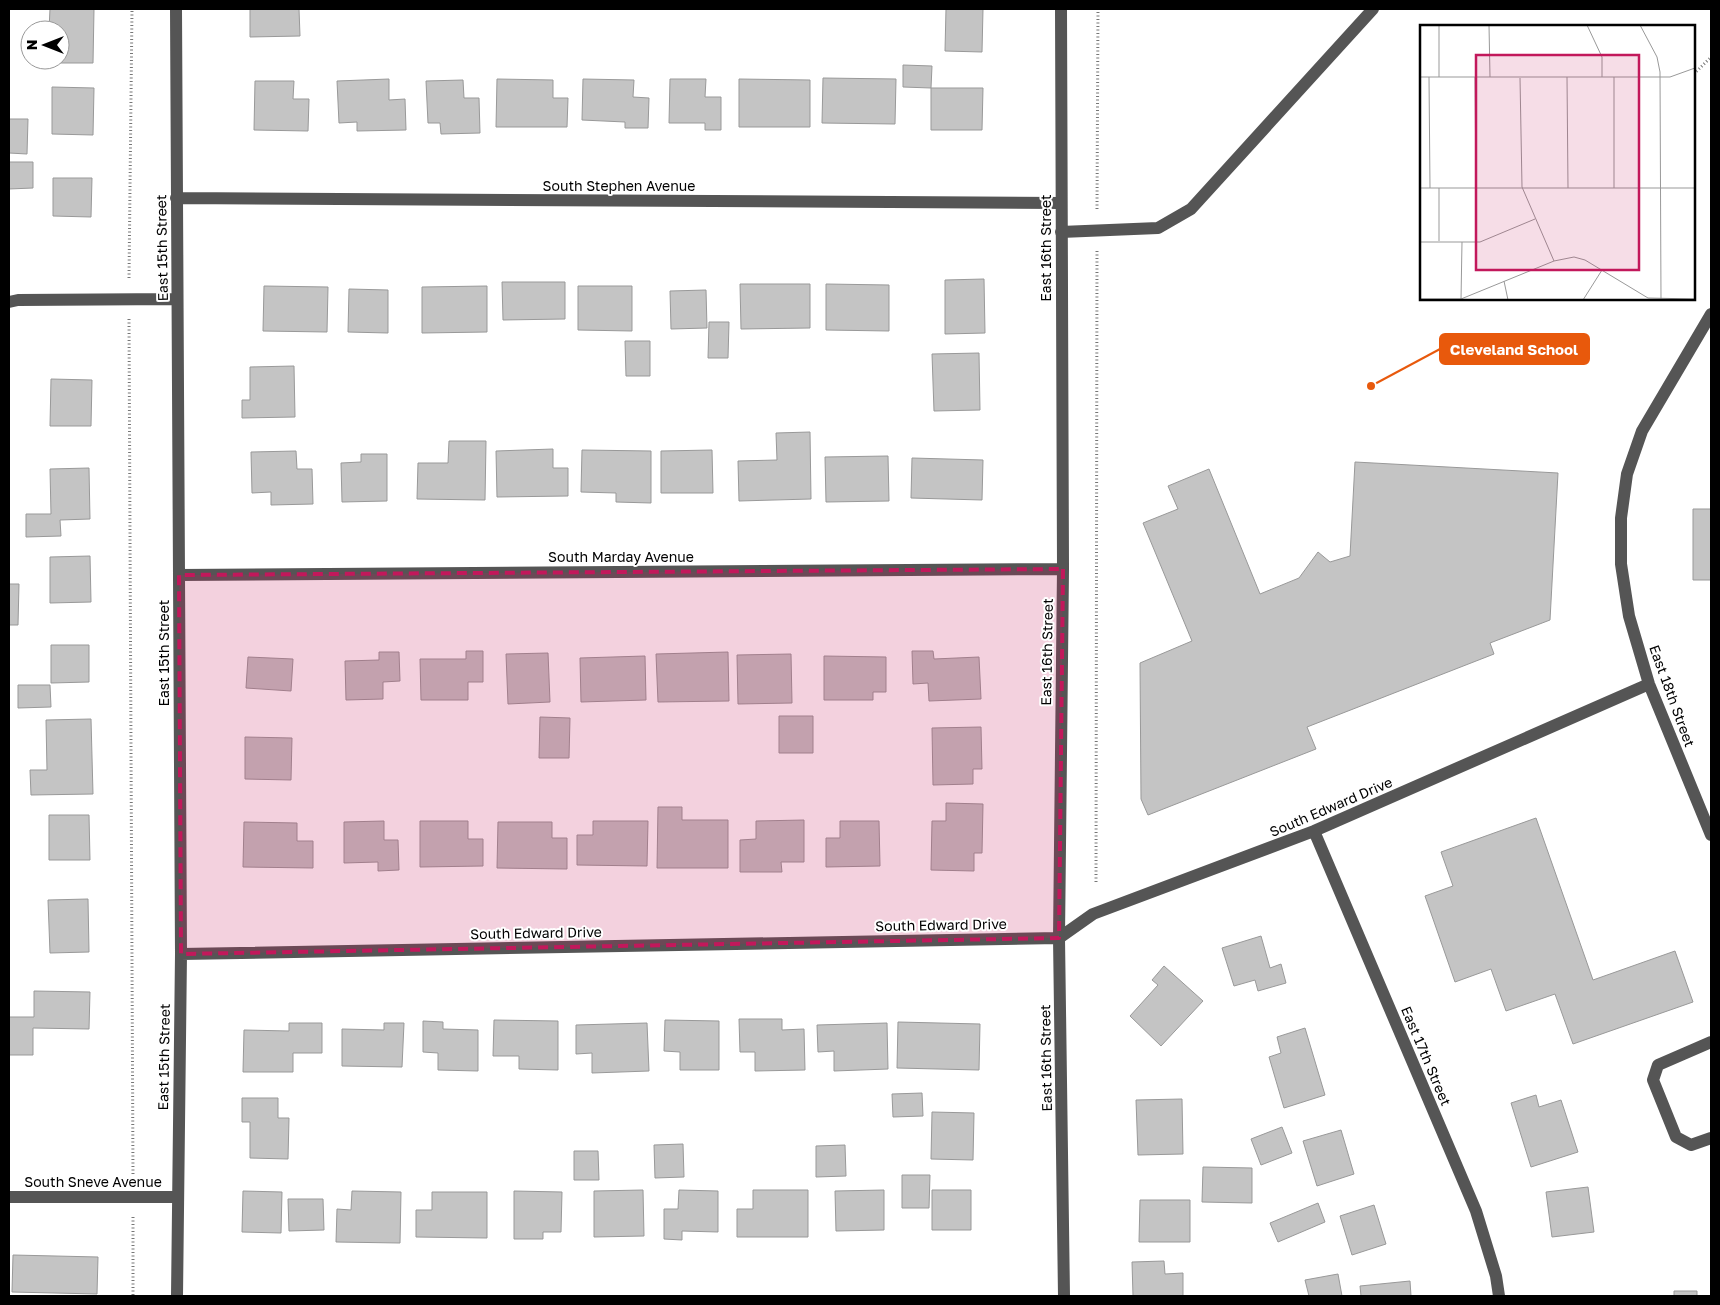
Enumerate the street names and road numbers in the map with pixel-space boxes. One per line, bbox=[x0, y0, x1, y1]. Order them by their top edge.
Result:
street label: South Stephen Avenue bbox=[543, 177, 695, 194]
street label: East 15th Street bbox=[152, 194, 171, 302]
street label: East 16th Street bbox=[1037, 194, 1054, 302]
street label: South Marday Avenue bbox=[548, 548, 694, 565]
street label: East 16th Street bbox=[1037, 598, 1056, 706]
street label: East 15th Street bbox=[155, 600, 172, 706]
street label: East 18th Street bbox=[1646, 643, 1699, 749]
street label: South Edward Drive bbox=[1267, 773, 1395, 840]
street label: South Edward Drive bbox=[875, 915, 1007, 934]
street label: South Edward Drive bbox=[470, 923, 602, 942]
street label: East 15th Street bbox=[154, 1003, 173, 1111]
street label: East 16th Street bbox=[1036, 1004, 1055, 1112]
street label: East 17th Street bbox=[1398, 1004, 1455, 1108]
street label: South Sneve Avenue bbox=[24, 1173, 162, 1190]

